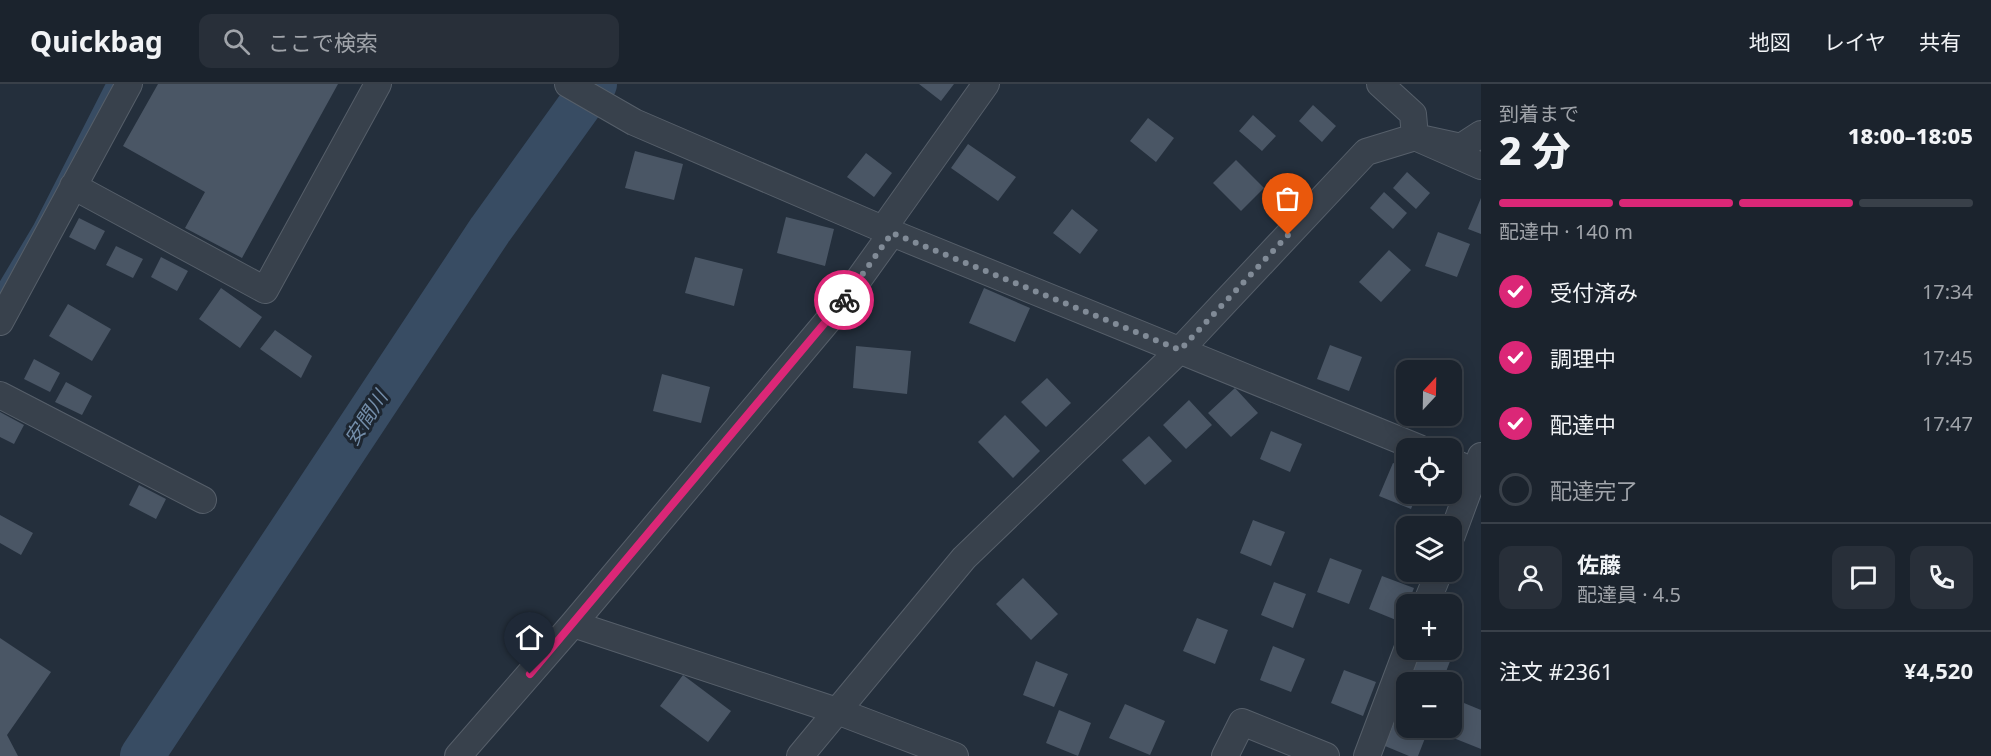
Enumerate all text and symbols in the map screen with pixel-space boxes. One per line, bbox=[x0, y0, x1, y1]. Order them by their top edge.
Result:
search box bbox=[199, 14, 619, 68]
text: Quickbag bbox=[30, 22, 163, 60]
icon: search bbox=[220, 25, 253, 58]
text: ここで検索 bbox=[268, 27, 378, 57]
text: 地図 bbox=[1749, 28, 1791, 56]
text: レイヤ bbox=[1824, 28, 1886, 56]
text: 共有 bbox=[1919, 28, 1961, 56]
text: 到着まで bbox=[1499, 100, 1579, 127]
text: 18:00–18:05 bbox=[1848, 120, 1973, 150]
text: 2 分 bbox=[1499, 123, 1571, 176]
pin bbox=[1262, 173, 1313, 235]
icon: bag bbox=[1271, 182, 1304, 215]
text: 配達中 · 140 m bbox=[1499, 218, 1633, 245]
courier bbox=[814, 270, 874, 330]
icon: check bbox=[1499, 275, 1532, 308]
text: 受付済み bbox=[1550, 277, 1638, 307]
text: 17:34 bbox=[1922, 278, 1973, 305]
icon: bike bbox=[828, 284, 861, 317]
icon: check bbox=[1499, 341, 1532, 374]
text: 調理中 bbox=[1550, 343, 1616, 373]
text: 17:45 bbox=[1922, 344, 1973, 371]
north arrow bbox=[1396, 360, 1462, 426]
map controls bbox=[1396, 360, 1462, 738]
water label: 安間川 bbox=[338, 384, 394, 450]
icon: check bbox=[1499, 407, 1532, 440]
text: 配達中 bbox=[1550, 409, 1616, 439]
text: 17:47 bbox=[1922, 410, 1973, 437]
button: locate bbox=[1396, 438, 1462, 504]
text: 配達完了 bbox=[1550, 475, 1638, 505]
button: layers bbox=[1396, 516, 1462, 582]
button: person bbox=[1499, 546, 1562, 609]
button: chat bbox=[1832, 546, 1895, 609]
button: phone bbox=[1910, 546, 1973, 609]
text: 佐藤 bbox=[1577, 549, 1621, 579]
text: 配達員 · 4.5 bbox=[1577, 581, 1681, 608]
button: + bbox=[1396, 594, 1462, 660]
pin bbox=[504, 612, 555, 674]
icon: home bbox=[513, 621, 546, 654]
text: ¥4,520 bbox=[1904, 655, 1973, 685]
text: 注文 #2361 bbox=[1499, 656, 1613, 686]
button: − bbox=[1396, 672, 1462, 738]

